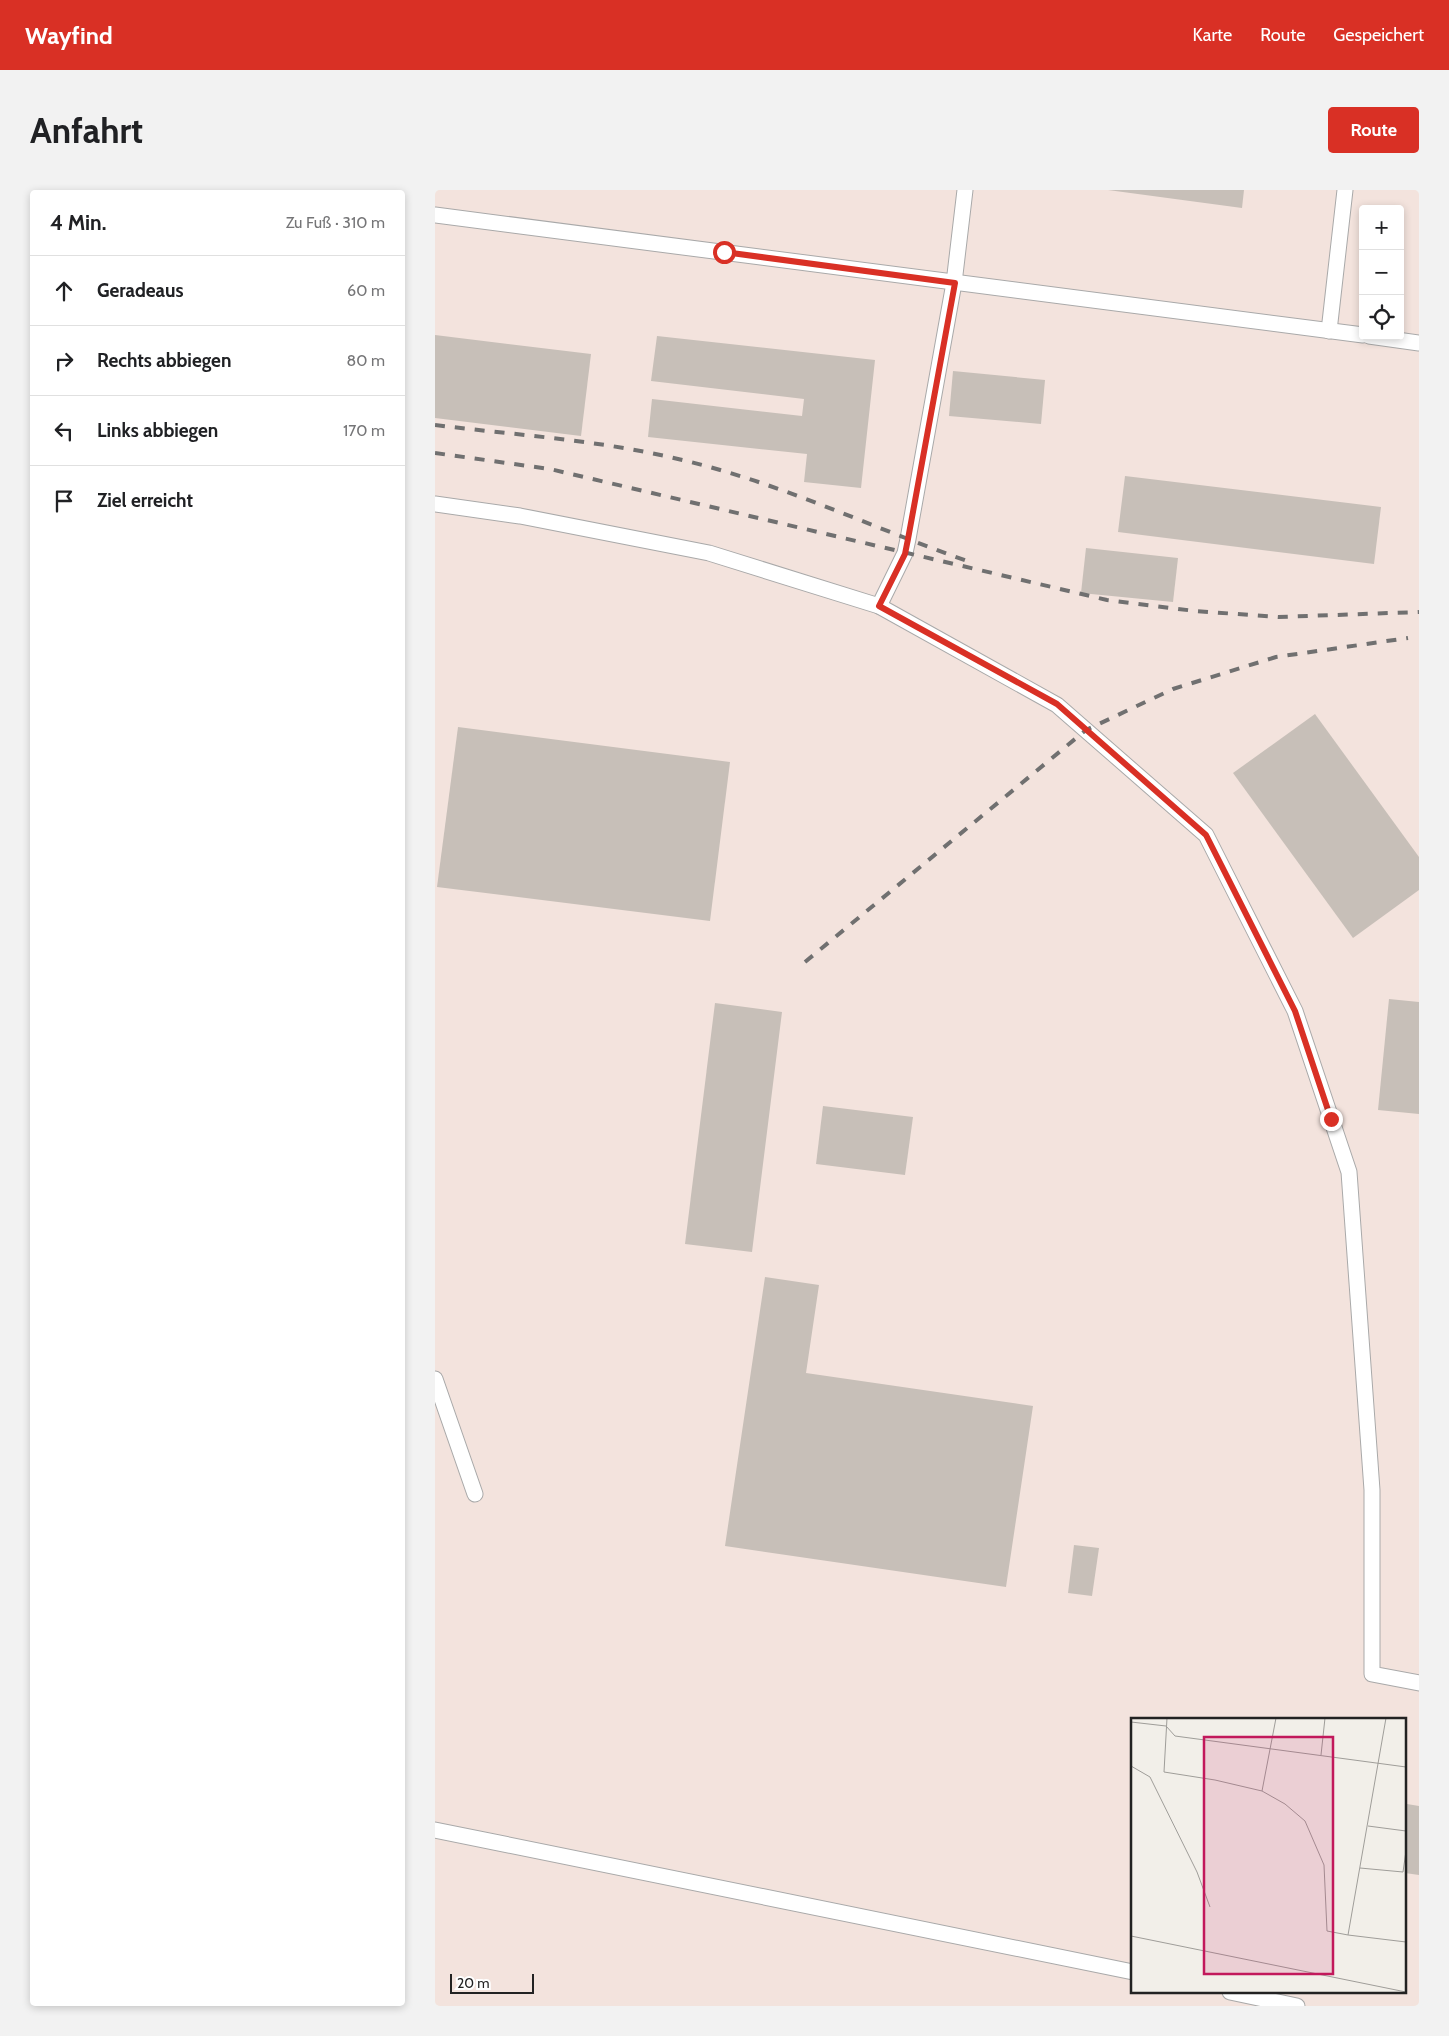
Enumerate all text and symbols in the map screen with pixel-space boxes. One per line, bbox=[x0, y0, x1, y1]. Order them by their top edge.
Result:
text: Wayfind bbox=[25, 21, 113, 50]
text: Karte bbox=[1193, 24, 1232, 46]
text: Route bbox=[1260, 24, 1305, 46]
text: Gespeichert bbox=[1333, 24, 1424, 46]
button: Route bbox=[1328, 107, 1419, 153]
text: Anfahrt bbox=[30, 109, 143, 152]
map controls bbox=[1359, 205, 1404, 340]
button: + bbox=[1359, 205, 1404, 250]
text: 4 Min. bbox=[50, 210, 106, 235]
text: Zu Fuß · 310 m bbox=[286, 213, 385, 232]
route start bbox=[713, 241, 736, 264]
button: − bbox=[1359, 250, 1404, 295]
icon: ahead bbox=[50, 277, 78, 305]
text: Geradeaus bbox=[97, 279, 183, 302]
text: 60 m bbox=[347, 281, 385, 300]
button: locate bbox=[1359, 295, 1404, 340]
icon: right bbox=[50, 347, 78, 375]
text: Rechts abbiegen bbox=[97, 349, 231, 372]
text: 80 m bbox=[347, 351, 385, 370]
icon: left bbox=[50, 417, 78, 445]
text: Links abbiegen bbox=[97, 419, 218, 442]
text: 170 m bbox=[343, 421, 385, 440]
icon: arrive bbox=[50, 487, 78, 515]
text: Ziel erreicht bbox=[97, 489, 193, 512]
route end bbox=[1320, 1108, 1343, 1131]
inset map bbox=[1131, 1718, 1407, 1994]
scale bar bbox=[450, 1971, 534, 1994]
text: 20 m bbox=[457, 1974, 490, 1992]

